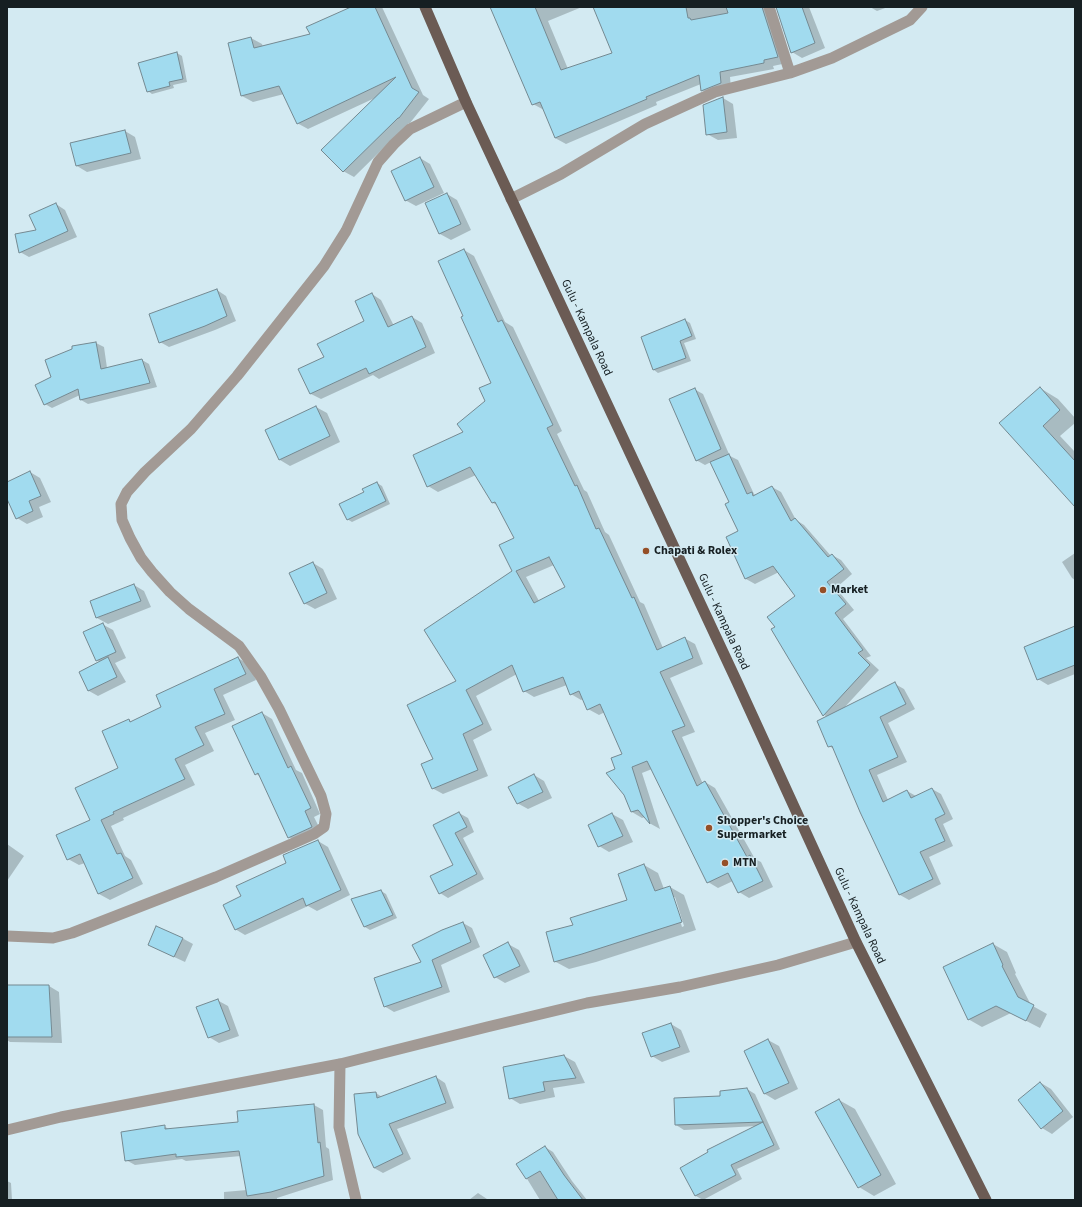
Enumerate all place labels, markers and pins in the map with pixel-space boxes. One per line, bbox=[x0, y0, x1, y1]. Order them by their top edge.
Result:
place label: Chapati & Rolex bbox=[654, 544, 737, 558]
marker: Chapati & Rolex bbox=[641, 546, 651, 556]
place label: Market bbox=[831, 583, 868, 597]
marker: Market bbox=[818, 585, 828, 595]
place label: Shopper's Choice Supermarket bbox=[717, 814, 808, 842]
marker: Shopper's Choice Supermarket bbox=[704, 823, 714, 833]
place label: MTN bbox=[733, 856, 757, 870]
marker: MTN bbox=[720, 858, 730, 868]

